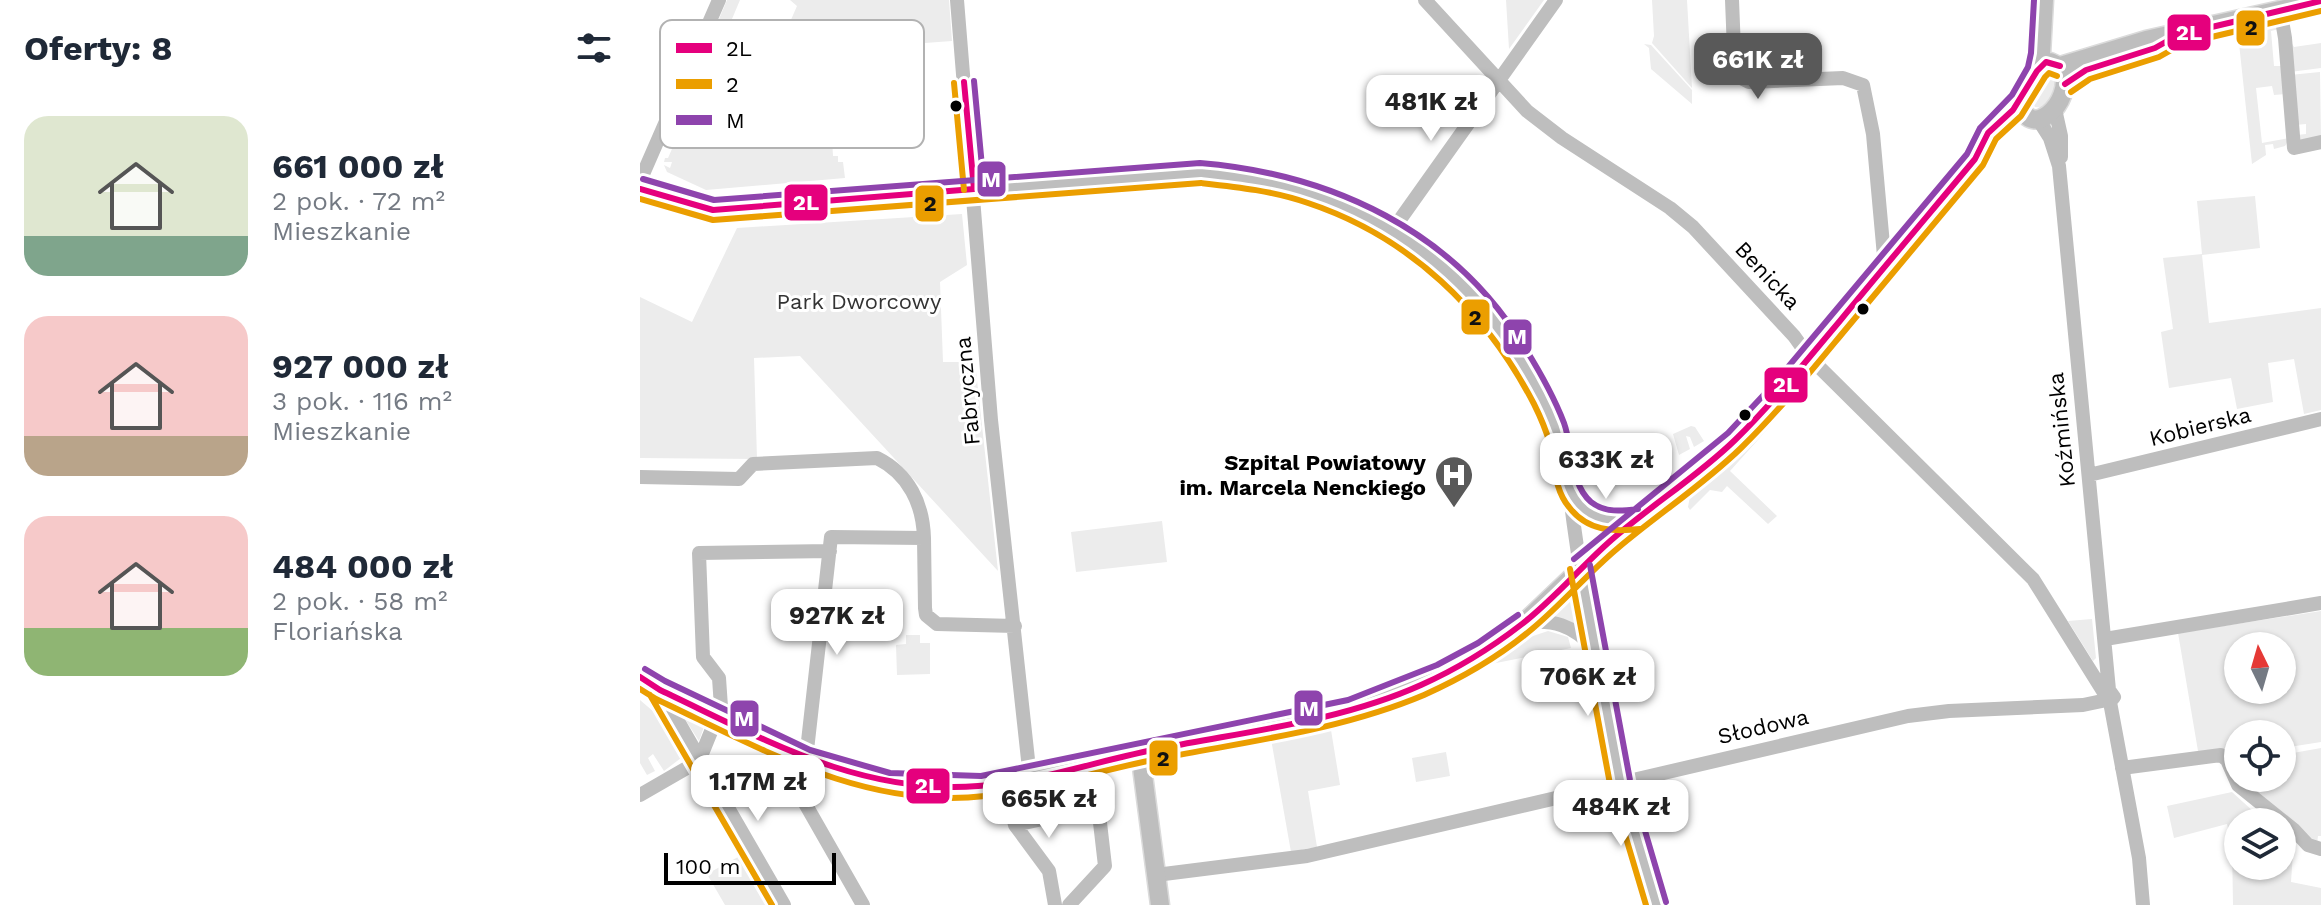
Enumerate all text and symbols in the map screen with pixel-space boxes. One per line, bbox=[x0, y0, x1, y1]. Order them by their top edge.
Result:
line badge: 2 bbox=[2235, 9, 2266, 47]
line badge: 2L bbox=[2166, 13, 2212, 52]
text: 2 bbox=[2244, 15, 2258, 40]
legend bbox=[660, 20, 924, 148]
text: 2L bbox=[2176, 20, 2202, 45]
icon: filters bbox=[572, 26, 616, 70]
text: Oferty: 8 bbox=[24, 28, 173, 68]
pin: 661K zł bbox=[1684, 33, 1832, 101]
text: 2L bbox=[726, 36, 752, 61]
text: 661K zł bbox=[1712, 44, 1804, 74]
text: 2 bbox=[726, 72, 739, 97]
pin: 481K zł bbox=[1357, 75, 1505, 143]
text: 481K zł bbox=[1384, 86, 1478, 116]
unlabelled marker bbox=[948, 98, 964, 114]
text: M bbox=[726, 108, 745, 133]
text: 661 000 zł bbox=[272, 146, 444, 186]
icon: home bbox=[88, 148, 184, 244]
line badge: M bbox=[976, 160, 1007, 198]
text: M bbox=[981, 167, 1001, 192]
line badge: 2L bbox=[783, 183, 829, 222]
line badge: 2 bbox=[914, 184, 945, 223]
text: 2 pok. · 72 m² bbox=[272, 186, 445, 216]
text: 2L bbox=[793, 190, 819, 215]
text: 2 bbox=[923, 191, 937, 216]
text: Mieszkanie bbox=[272, 216, 411, 246]
street label: Benicka bbox=[1730, 236, 1805, 314]
park label: Park Dworcowy bbox=[777, 289, 942, 314]
line badge: 2 bbox=[1460, 298, 1491, 336]
unlabelled marker bbox=[1855, 301, 1871, 317]
text: 2 bbox=[1468, 305, 1482, 330]
line badge: M bbox=[1502, 318, 1533, 356]
text: M bbox=[1507, 324, 1527, 349]
street label: Fabryczna bbox=[950, 336, 985, 446]
text: 927 000 zł bbox=[272, 346, 449, 386]
icon: home bbox=[88, 348, 184, 444]
line badge: 2L bbox=[1763, 366, 1809, 404]
street label: Koźmińska bbox=[2043, 371, 2080, 488]
text: 2L bbox=[1773, 372, 1799, 397]
text: 3 pok. · 116 m² bbox=[272, 386, 452, 416]
street label: Kobierska bbox=[2147, 402, 2254, 451]
unlabelled marker bbox=[1737, 407, 1753, 423]
text: Mieszkanie bbox=[272, 416, 411, 446]
pin: 633K zł bbox=[1532, 433, 1680, 501]
text: 633K zł bbox=[1558, 444, 1654, 474]
place label: Szpital Powiatowy im. Marcela Nenckiego bbox=[1179, 450, 1427, 500]
hospital icon: Szpital Powiatowy im. Marcela Nenckiego bbox=[1433, 454, 1475, 509]
text: 484 000 zł bbox=[272, 546, 454, 586]
icon: home bbox=[88, 548, 184, 644]
text: 2 pok. · 58 m² bbox=[272, 586, 447, 616]
pin: 927K zł bbox=[763, 589, 911, 657]
text: 927K zł bbox=[789, 600, 885, 630]
text: Floriańska bbox=[272, 616, 403, 646]
north arrow bbox=[2224, 632, 2296, 704]
map controls bbox=[2224, 632, 2296, 880]
pin: 706K zł bbox=[1514, 650, 1662, 718]
text: 706K zł bbox=[1539, 661, 1637, 691]
line badge: M bbox=[1293, 689, 1324, 727]
text: M bbox=[1299, 696, 1319, 721]
line badge: M bbox=[729, 699, 760, 738]
street label: Słodowa bbox=[1715, 704, 1811, 749]
text: M bbox=[734, 706, 754, 731]
button: locate bbox=[2224, 720, 2296, 792]
line badge: 2 bbox=[1148, 739, 1179, 777]
text: 2 bbox=[1156, 746, 1170, 771]
pin: 1.17M zł bbox=[675, 755, 841, 823]
text: 1.17M zł bbox=[709, 766, 807, 796]
line badge: 2L bbox=[905, 767, 951, 805]
pin: 665K zł bbox=[975, 772, 1123, 840]
text: 2L bbox=[915, 773, 941, 798]
pin: 484K zł bbox=[1547, 780, 1695, 848]
text: 665K zł bbox=[1001, 783, 1097, 813]
text: 484K zł bbox=[1571, 791, 1671, 821]
button: layers bbox=[2224, 808, 2296, 880]
scale bar bbox=[664, 849, 836, 885]
text: 100 m bbox=[676, 854, 740, 879]

